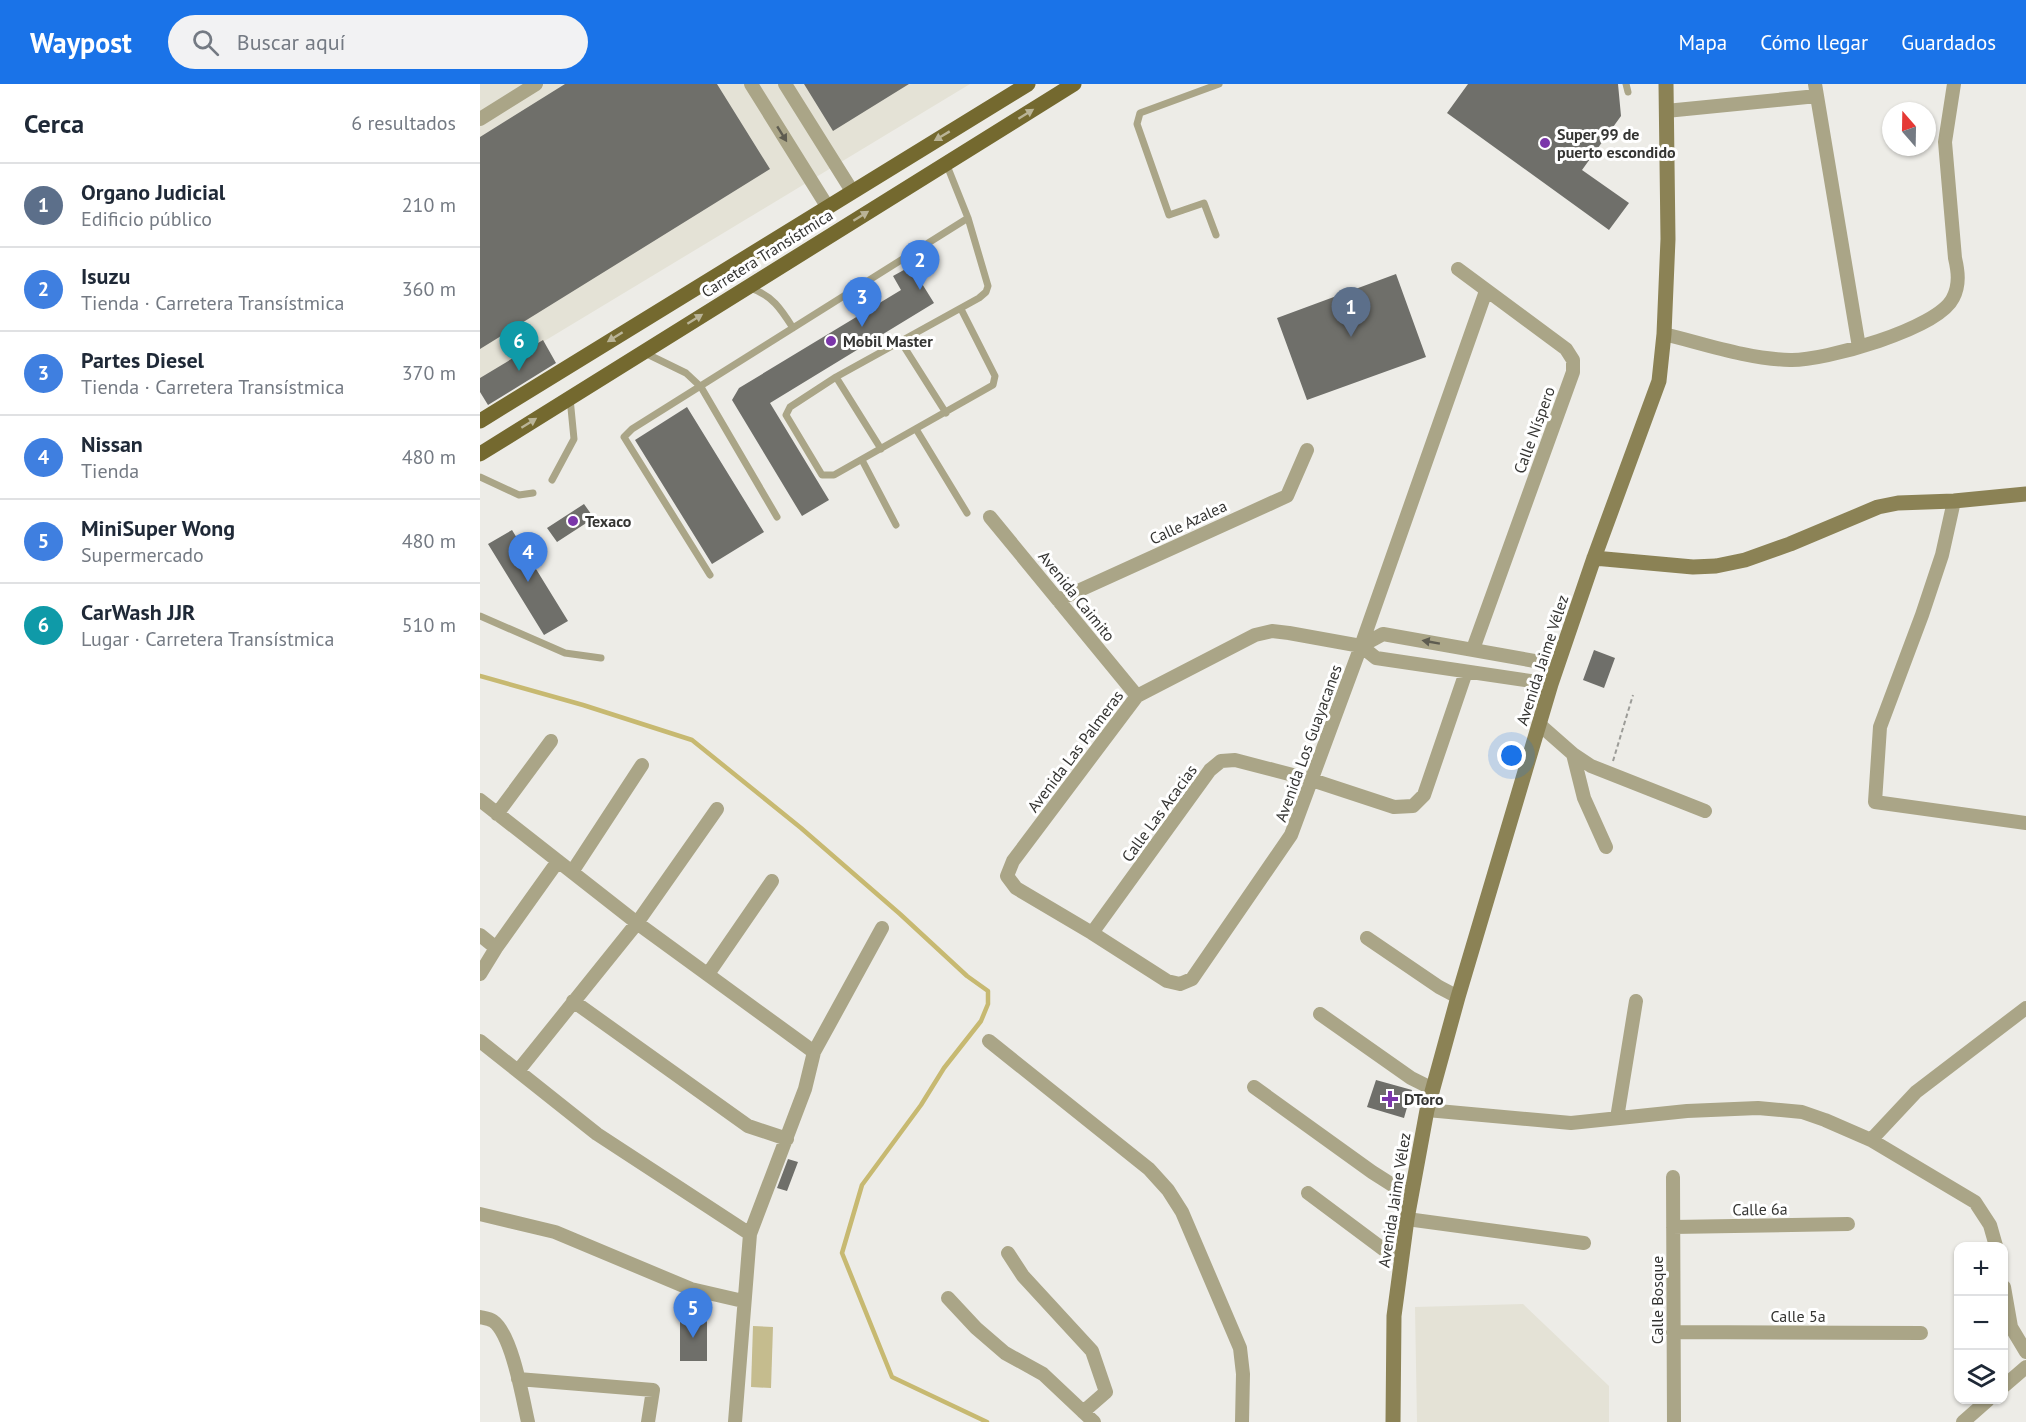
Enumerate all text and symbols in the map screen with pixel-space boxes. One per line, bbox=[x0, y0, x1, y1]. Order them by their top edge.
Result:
search box bbox=[168, 15, 588, 69]
text: Waypost bbox=[30, 24, 132, 61]
icon: search bbox=[189, 26, 222, 59]
text: Buscar aquí bbox=[237, 28, 345, 56]
text: Mapa bbox=[1678, 29, 1727, 56]
text: Cómo llegar bbox=[1760, 29, 1868, 56]
text: Guardados bbox=[1901, 29, 1996, 56]
north arrow bbox=[1882, 102, 1936, 156]
text: Cerca bbox=[24, 107, 84, 140]
one-way arrow bbox=[1018, 108, 1034, 119]
text: 6 resultados bbox=[351, 110, 456, 136]
place label: Super 99 de puerto escondido bbox=[1557, 124, 1676, 162]
one-way arrow bbox=[777, 126, 788, 142]
one-way arrow bbox=[934, 131, 951, 142]
marker: Super 99 de puerto escondido bbox=[1538, 136, 1552, 150]
text: Organo Judicial bbox=[81, 178, 225, 206]
text: 1 bbox=[38, 192, 49, 218]
text: 210 m bbox=[402, 192, 456, 218]
street label: Carretera Transístmica bbox=[698, 204, 836, 302]
text: Edificio público bbox=[81, 206, 212, 232]
one-way arrow bbox=[852, 211, 869, 222]
pin: 2 bbox=[900, 240, 940, 290]
text: Isuzu bbox=[81, 262, 130, 290]
text: 2 bbox=[38, 276, 49, 302]
text: 360 m bbox=[402, 276, 456, 302]
pin: 3 bbox=[842, 278, 881, 327]
pin: 1 bbox=[1332, 288, 1370, 337]
text: Tienda · Carretera Transístmica bbox=[81, 290, 344, 316]
one-way arrow bbox=[687, 314, 703, 325]
pin: 6 bbox=[500, 322, 538, 371]
place label: Mobil Master bbox=[843, 331, 933, 351]
one-way arrow bbox=[607, 332, 623, 343]
marker: Mobil Master bbox=[824, 334, 838, 348]
text: Partes Diesel bbox=[81, 346, 204, 374]
text: 3 bbox=[38, 360, 49, 386]
text: 370 m bbox=[402, 360, 456, 386]
text: Tienda · Carretera Transístmica bbox=[81, 374, 344, 400]
street label: Calle Níspero bbox=[1509, 384, 1559, 476]
one-way arrow bbox=[521, 417, 538, 428]
text: Nissan bbox=[81, 430, 143, 458]
text: 4 bbox=[38, 444, 49, 470]
text: 480 m bbox=[402, 444, 456, 470]
text: Tienda bbox=[81, 458, 139, 484]
street label: Calle Azalea bbox=[1146, 495, 1230, 549]
place label: Texaco bbox=[585, 511, 632, 531]
text: MiniSuper Wong bbox=[81, 514, 235, 542]
marker: Texaco bbox=[566, 514, 580, 528]
text: 5 bbox=[38, 528, 49, 554]
text: 480 m bbox=[402, 528, 456, 554]
pin: 4 bbox=[508, 532, 548, 582]
text: Supermercado bbox=[81, 542, 204, 568]
street label: Avenida Caimito bbox=[1034, 547, 1120, 645]
street label: Avenida Jaime Vélez bbox=[1511, 592, 1573, 728]
text: CarWash JJR bbox=[81, 598, 195, 626]
text: 6 bbox=[38, 612, 49, 638]
text: 510 m bbox=[402, 612, 456, 638]
text: Lugar · Carretera Transístmica bbox=[81, 626, 334, 652]
one-way arrow bbox=[1422, 638, 1441, 647]
street label: Avenida Los Guayacanes bbox=[1270, 661, 1346, 824]
street label: Avenida Las Palmeras bbox=[1023, 686, 1128, 816]
your location bbox=[1497, 741, 1526, 770]
street label: Calle Las Acacias bbox=[1117, 760, 1201, 866]
place label: DToro bbox=[1404, 1089, 1444, 1109]
marker: DToro bbox=[1381, 1090, 1399, 1108]
street label: Avenida Jaime Vélez bbox=[1373, 1131, 1415, 1269]
street label: Calle 6a bbox=[1732, 1199, 1788, 1219]
map controls bbox=[1954, 1242, 2008, 1404]
button: + bbox=[1954, 1242, 2008, 1296]
street label: Calle Bosque bbox=[1647, 1256, 1667, 1344]
pin: 5 bbox=[674, 1288, 712, 1338]
button: − bbox=[1954, 1296, 2008, 1350]
street label: Calle 5a bbox=[1770, 1306, 1826, 1326]
button: layers bbox=[1954, 1350, 2008, 1404]

